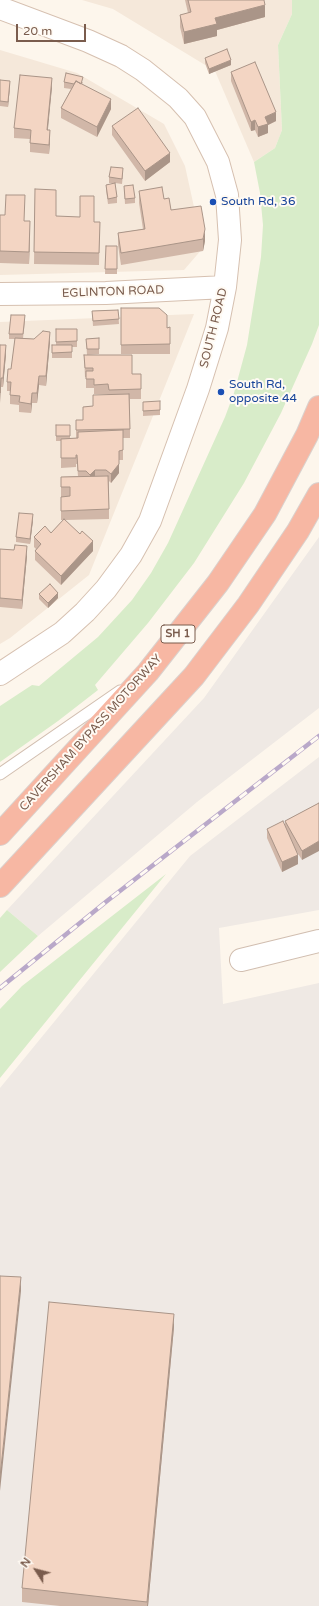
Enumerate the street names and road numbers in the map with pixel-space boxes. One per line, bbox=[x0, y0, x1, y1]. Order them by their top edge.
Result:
street label: EGLINTON ROAD bbox=[62, 283, 164, 301]
street label: SOUTH ROAD bbox=[197, 287, 231, 369]
road number: SH 1 bbox=[161, 625, 195, 643]
street label: CAVERSHAM BYPASS MOTORWAY bbox=[17, 652, 165, 814]

